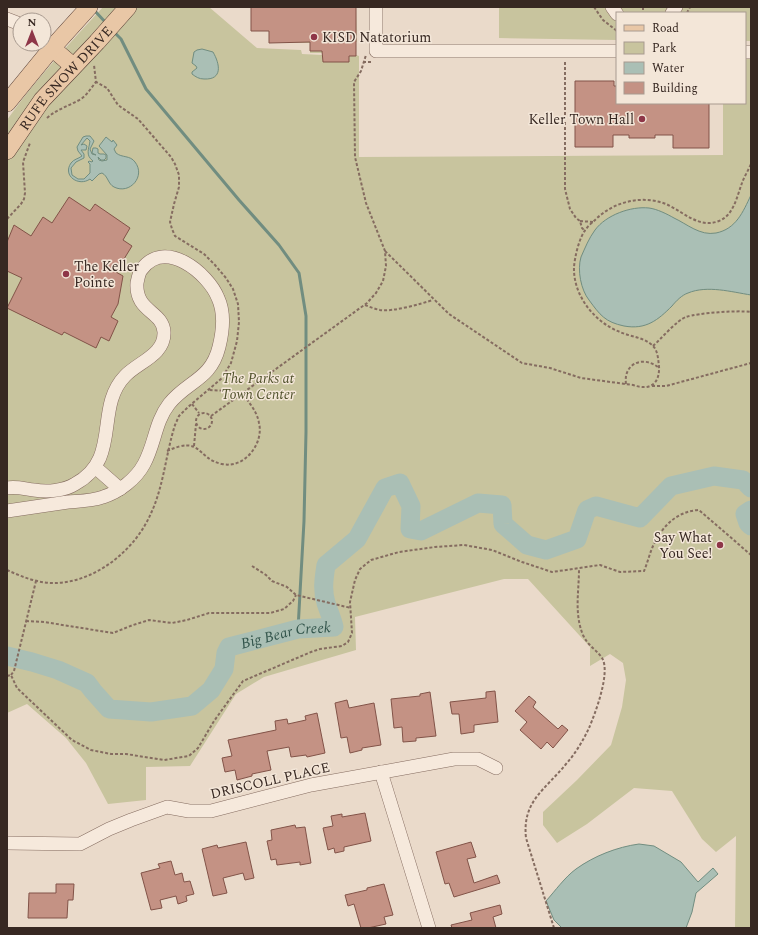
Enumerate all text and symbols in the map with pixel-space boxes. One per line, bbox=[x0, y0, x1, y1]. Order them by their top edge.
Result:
north arrow bbox=[12, 12, 52, 52]
legend bbox=[616, 12, 746, 104]
text: Road bbox=[652, 19, 679, 38]
street label: RUFE SNOW DRIVE bbox=[17, 22, 117, 134]
place label: KISD Natatorium bbox=[322, 27, 431, 48]
marker: KISD Natatorium bbox=[309, 32, 319, 42]
text: Park bbox=[652, 39, 677, 58]
text: Water bbox=[652, 59, 684, 78]
text: Building bbox=[652, 79, 698, 98]
place label: Keller Town Hall bbox=[529, 109, 634, 130]
marker: Keller Town Hall bbox=[637, 114, 647, 124]
place label: The Keller Pointe bbox=[74, 256, 139, 293]
marker: The Keller Pointe bbox=[61, 269, 71, 279]
park label: The Parks at Town Center bbox=[221, 368, 295, 405]
place label: Say What You See! bbox=[654, 527, 712, 564]
marker: Say What You See! bbox=[715, 540, 725, 550]
water label: Big Bear Creek bbox=[238, 616, 331, 655]
street label: DRISCOLL PLACE bbox=[208, 756, 332, 804]

